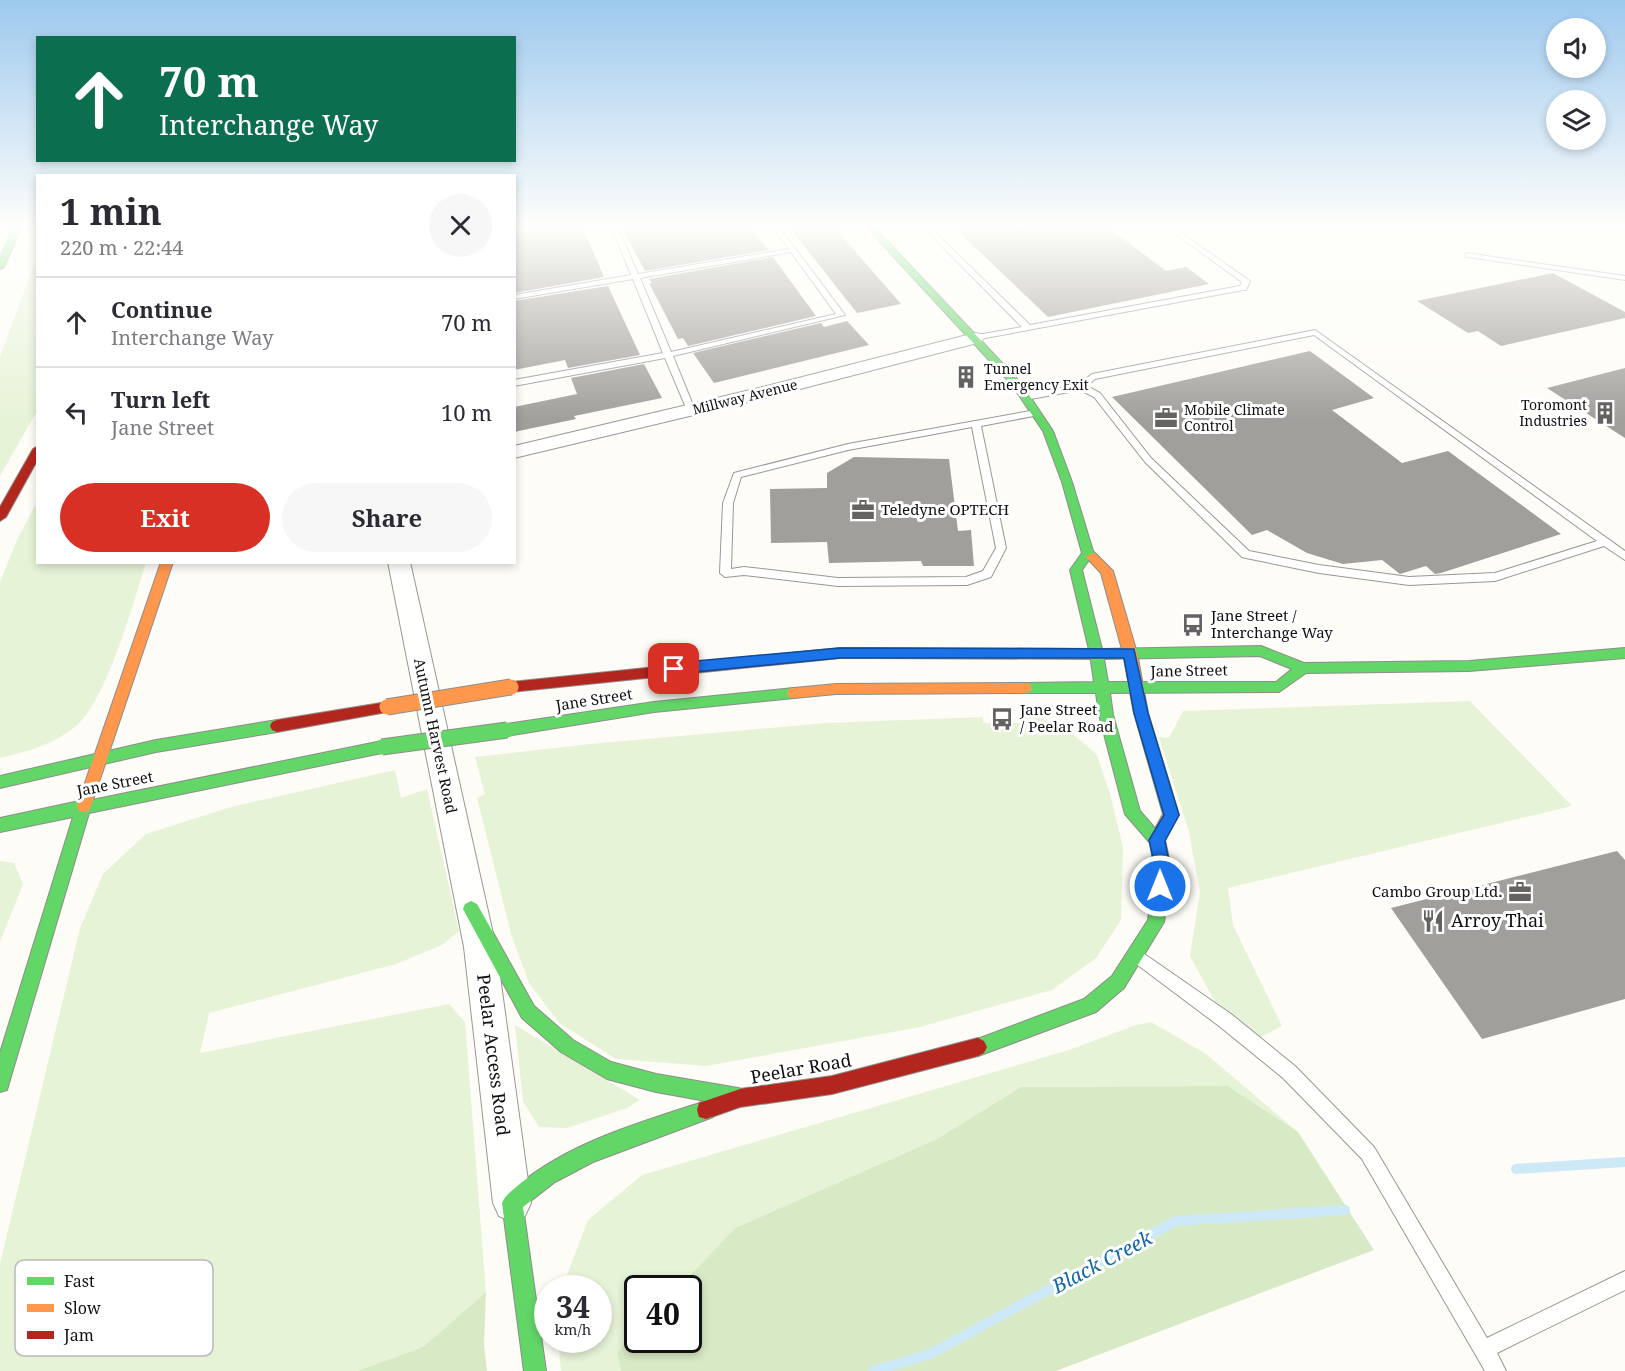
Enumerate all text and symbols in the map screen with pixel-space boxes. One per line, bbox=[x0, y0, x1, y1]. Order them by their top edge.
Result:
map controls bbox=[1546, 18, 1606, 150]
button: sound bbox=[1546, 18, 1606, 78]
text: 70 m bbox=[159, 52, 259, 109]
icon: ahead bbox=[60, 60, 138, 138]
button: layers bbox=[1546, 90, 1606, 150]
text: Interchange Way bbox=[159, 106, 378, 143]
text: 1 min bbox=[60, 187, 162, 236]
button: close bbox=[429, 194, 492, 257]
text: 220 m · 22:44 bbox=[60, 234, 183, 261]
text: Continue bbox=[111, 294, 213, 324]
icon: ahead bbox=[60, 306, 93, 339]
text: 70 m bbox=[441, 307, 492, 337]
text: Interchange Way bbox=[111, 324, 273, 351]
place label: Tunnel Emergency Exit bbox=[984, 359, 1089, 394]
building icon: Tunnel Emergency Exit bbox=[953, 364, 979, 390]
street label: Millway Avenue bbox=[690, 374, 799, 419]
text: Turn left bbox=[111, 384, 210, 414]
place label: Toromont Industries bbox=[1519, 395, 1587, 430]
icon: left bbox=[60, 396, 93, 429]
text: 10 m bbox=[441, 397, 492, 427]
place label: Mobile Climate Control bbox=[1184, 400, 1285, 435]
building icon: Toromont Industries bbox=[1592, 400, 1618, 426]
office icon: Mobile Climate Control bbox=[1153, 405, 1179, 431]
text: Jane Street bbox=[111, 414, 214, 441]
button: Exit bbox=[60, 483, 270, 552]
button: Share bbox=[282, 483, 492, 552]
office icon: Teledyne OPTECH bbox=[850, 497, 876, 523]
place label: Teledyne OPTECH bbox=[881, 499, 1009, 519]
place label: Jane Street / Interchange Way bbox=[1210, 605, 1333, 642]
bus stop icon: Jane Street / Interchange Way bbox=[1180, 612, 1206, 638]
pin bbox=[648, 643, 699, 694]
icon: arrive bbox=[657, 652, 690, 685]
street label: Autumn Harvest Road bbox=[410, 656, 462, 815]
street label: Jane Street bbox=[1149, 659, 1228, 681]
street label: Jane Street bbox=[553, 683, 634, 715]
place label: Jane Street / Peelar Road bbox=[1019, 699, 1114, 736]
bus stop icon: Jane Street / Peelar Road bbox=[989, 706, 1015, 732]
street label: Jane Street bbox=[74, 766, 155, 800]
position arrow bbox=[1128, 854, 1192, 918]
office icon: Cambo Group Ltd. bbox=[1507, 879, 1533, 905]
place label: Cambo Group Ltd. bbox=[1372, 881, 1502, 901]
restaurant icon: Arroy Thai bbox=[1420, 908, 1446, 934]
place label: Arroy Thai bbox=[1451, 908, 1544, 932]
street label: Peelar Access Road bbox=[472, 973, 516, 1137]
street label: Peelar Road bbox=[748, 1047, 853, 1089]
water label: Black Creek bbox=[1046, 1224, 1157, 1300]
legend bbox=[15, 1260, 213, 1356]
text: Fast bbox=[64, 1270, 95, 1292]
speed limit sign: 40 bbox=[624, 1275, 702, 1353]
text: 34 bbox=[556, 1286, 590, 1327]
text: Slow bbox=[64, 1297, 101, 1319]
text: km/h bbox=[555, 1319, 591, 1339]
text: Jam bbox=[63, 1324, 94, 1346]

